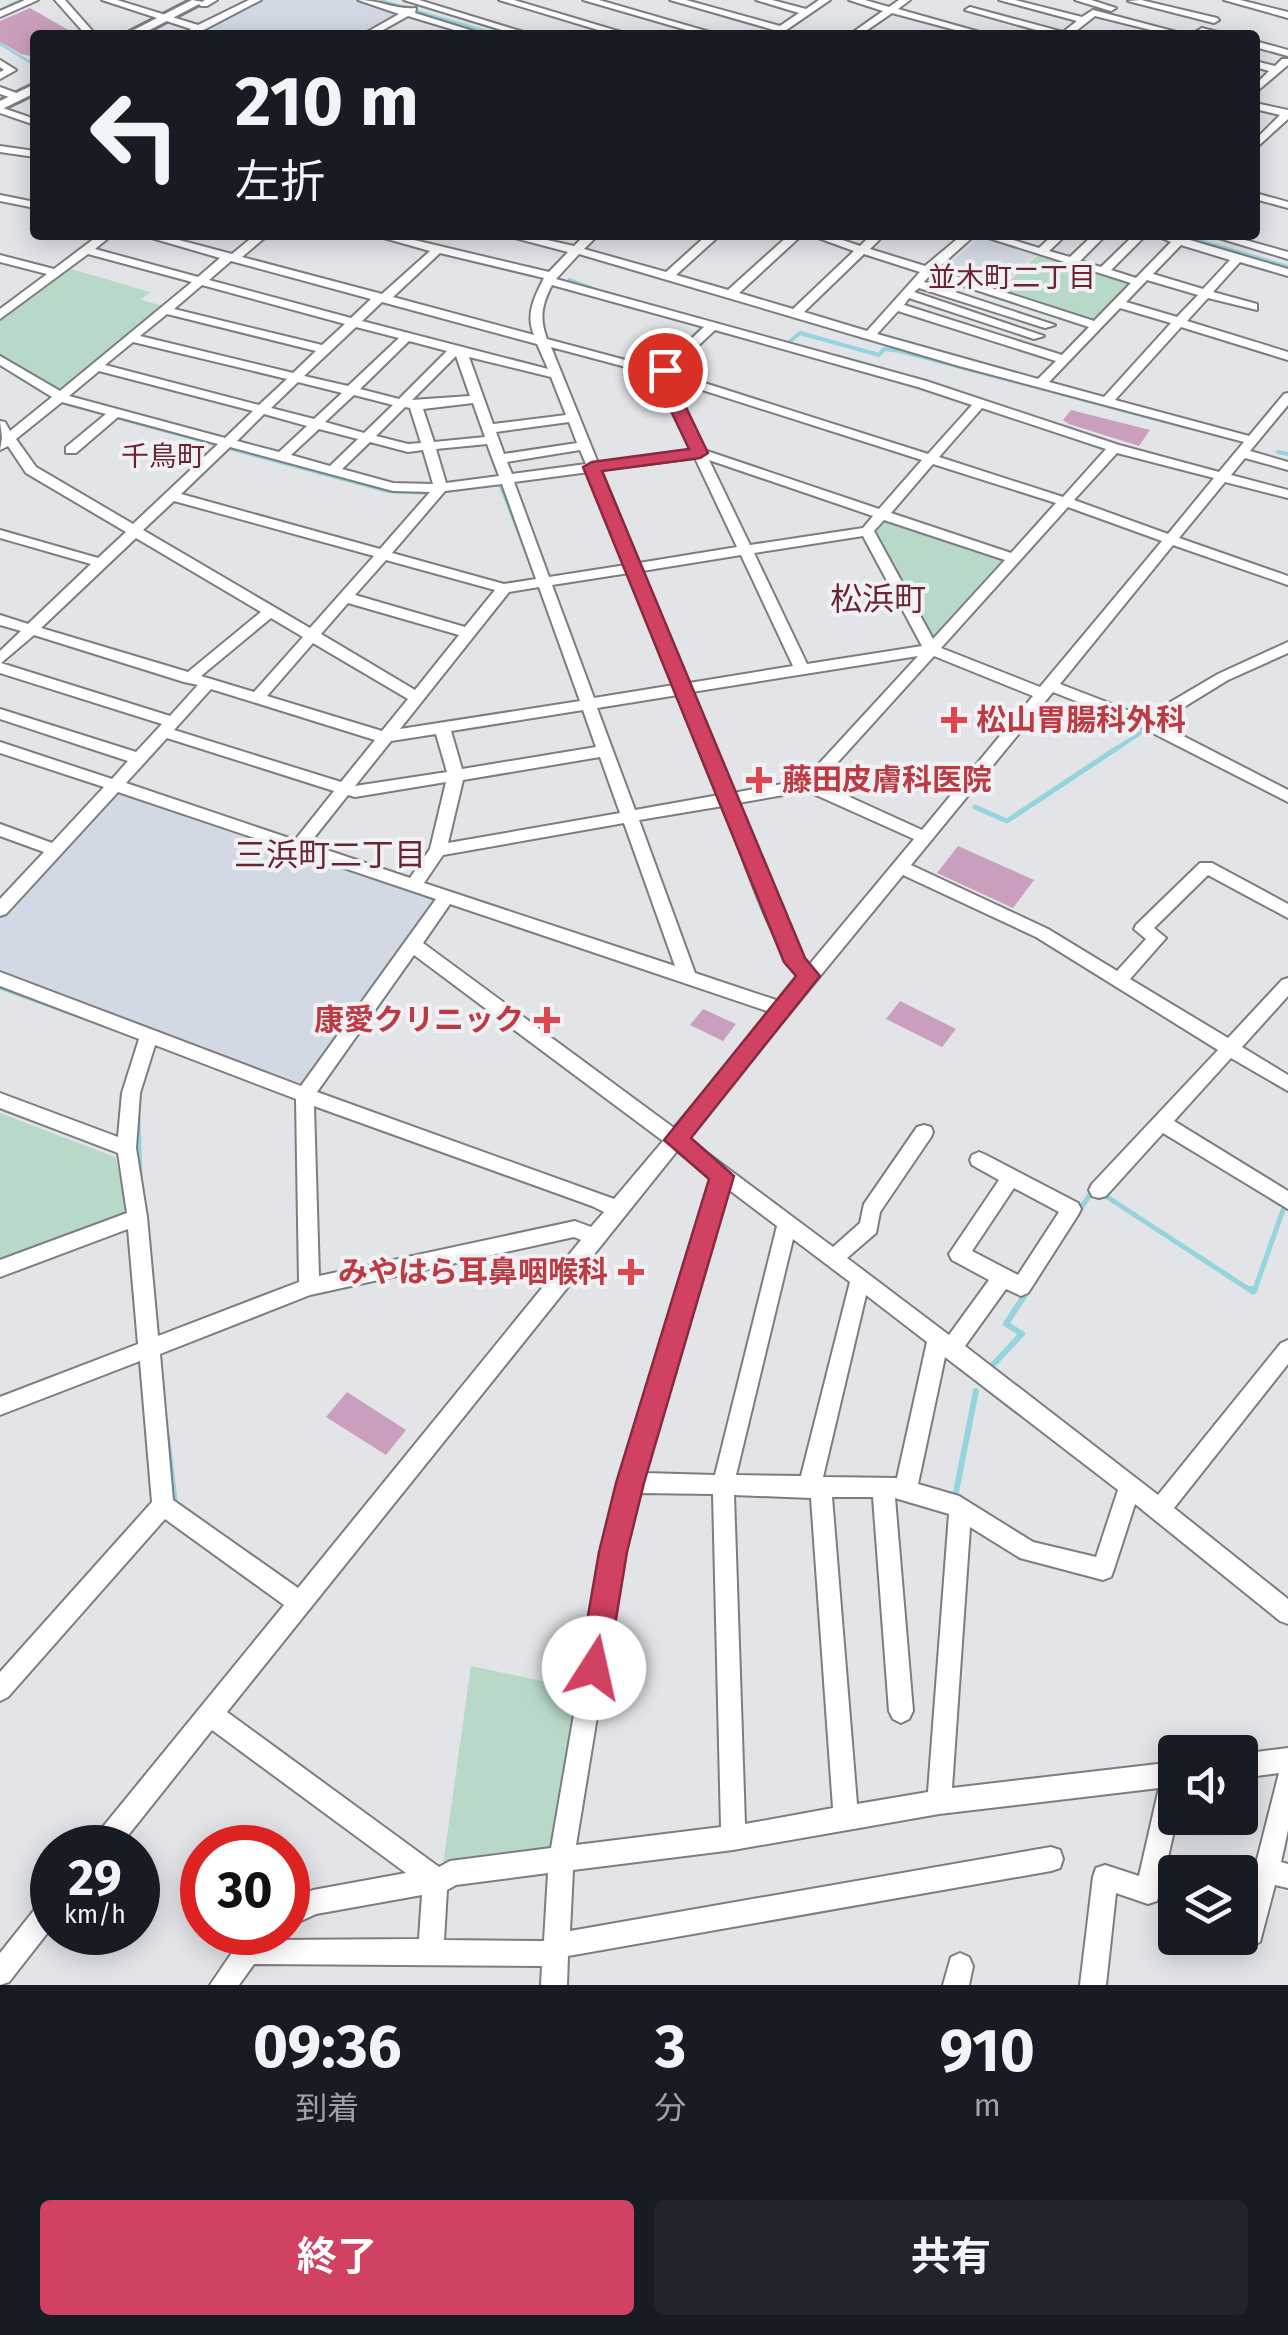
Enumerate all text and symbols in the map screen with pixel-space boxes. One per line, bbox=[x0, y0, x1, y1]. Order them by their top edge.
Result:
text: 210 m bbox=[235, 60, 419, 144]
icon: left bbox=[70, 70, 200, 200]
text: 左折 bbox=[235, 155, 325, 209]
district label: 並木町二丁目 bbox=[928, 261, 1096, 294]
pin bbox=[623, 328, 708, 413]
icon: arrive bbox=[638, 343, 693, 398]
district label: 千鳥町 bbox=[121, 440, 205, 473]
district label: 松浜町 bbox=[830, 580, 926, 618]
place label: 松山胃腸科外科 bbox=[976, 702, 1186, 738]
marker: 松山胃腸科外科 bbox=[941, 707, 967, 733]
place label: 藤田皮膚科医院 bbox=[782, 762, 992, 798]
marker: 藤田皮膚科医院 bbox=[746, 767, 772, 793]
district label: 三浜町二丁目 bbox=[234, 836, 426, 874]
place label: 康愛クリニック bbox=[314, 1002, 524, 1038]
marker: 康愛クリニック bbox=[534, 1007, 560, 1033]
place label: みやはら耳鼻咽喉科 bbox=[338, 1254, 608, 1290]
marker: みやはら耳鼻咽喉科 bbox=[618, 1259, 644, 1285]
position arrow bbox=[542, 1616, 646, 1720]
map controls bbox=[1158, 1735, 1258, 1955]
button: sound bbox=[1158, 1735, 1258, 1835]
speed limit sign: 30 bbox=[180, 1825, 310, 1955]
text: 29 bbox=[68, 1848, 122, 1908]
button: layers bbox=[1158, 1855, 1258, 1955]
text: km/h bbox=[64, 1900, 126, 1930]
text: 09:36 bbox=[253, 2011, 402, 2083]
text: 3 bbox=[655, 2011, 686, 2083]
text: 910 bbox=[940, 2015, 1035, 2087]
text: m bbox=[974, 2086, 1001, 2124]
text: 到着 bbox=[295, 2089, 359, 2127]
text: 分 bbox=[655, 2089, 687, 2127]
button: 終了 bbox=[40, 2200, 634, 2315]
button: 共有 bbox=[654, 2200, 1248, 2315]

